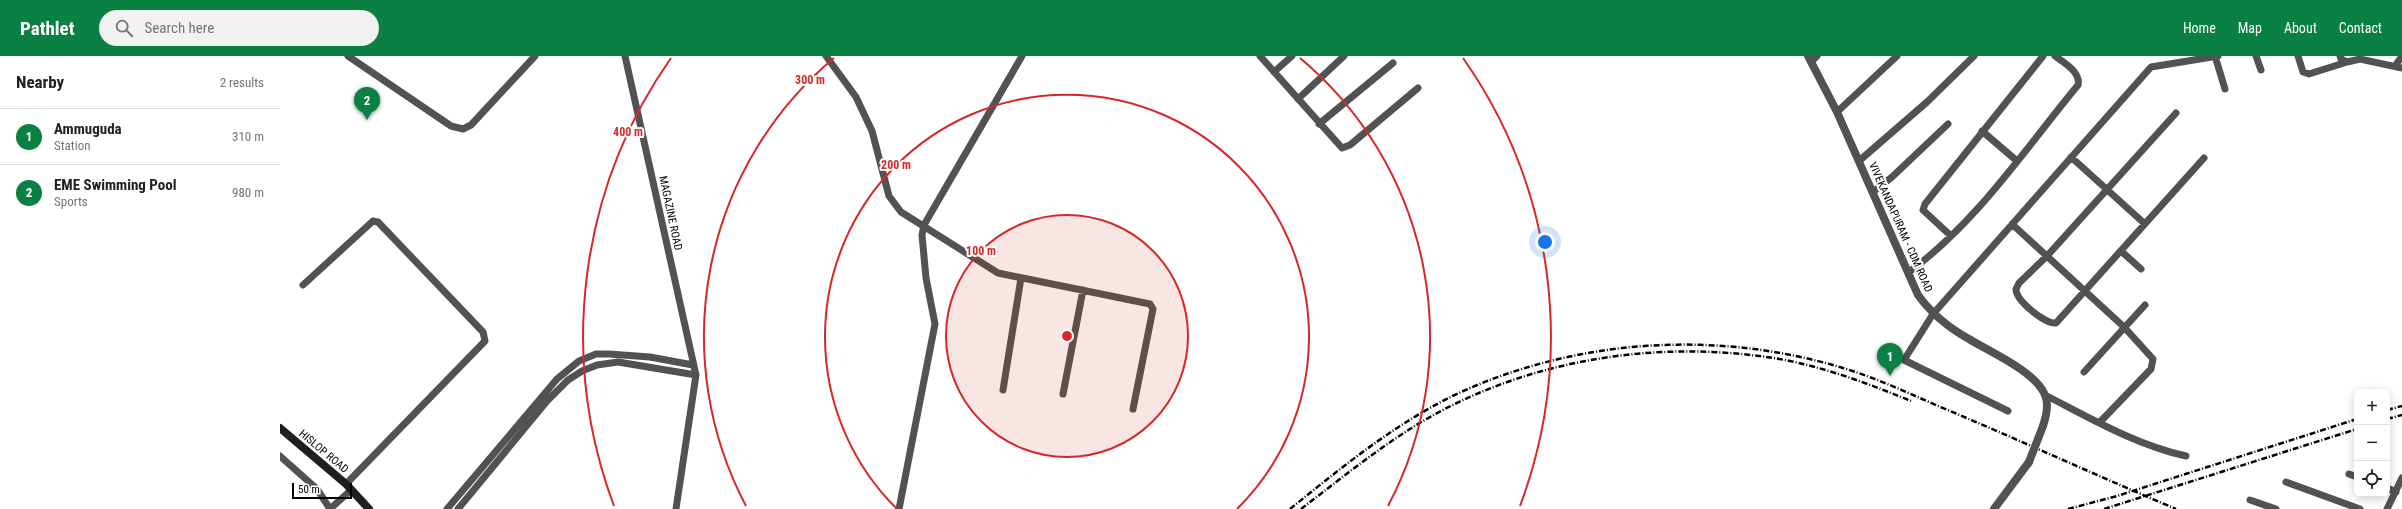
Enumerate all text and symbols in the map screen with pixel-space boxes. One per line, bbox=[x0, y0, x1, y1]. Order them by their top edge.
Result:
search box bbox=[99, 10, 379, 46]
text: Pathlet bbox=[20, 17, 75, 40]
icon: search bbox=[113, 17, 135, 39]
text: Search here bbox=[145, 19, 214, 37]
text: Home bbox=[2183, 20, 2216, 36]
text: Map bbox=[2238, 20, 2262, 36]
text: About bbox=[2284, 20, 2317, 36]
text: Contact bbox=[2339, 20, 2382, 36]
text: Nearby bbox=[16, 72, 64, 92]
text: 300 m bbox=[795, 73, 825, 87]
text: 2 results bbox=[220, 75, 264, 90]
pin: 2 bbox=[354, 87, 380, 120]
text: Ammuguda bbox=[54, 120, 122, 138]
text: 400 m bbox=[613, 125, 643, 139]
text: 1 bbox=[26, 129, 32, 144]
text: 310 m bbox=[232, 129, 264, 144]
text: Station bbox=[54, 138, 90, 153]
text: 200 m bbox=[881, 158, 911, 172]
street label: VIVEKANDAPURAM - CDM ROAD bbox=[1866, 160, 1935, 294]
street label: MAGAZINE ROAD bbox=[656, 175, 685, 252]
text: EME Swimming Pool bbox=[54, 176, 176, 194]
text: 2 bbox=[26, 185, 32, 200]
text: 980 m bbox=[232, 185, 264, 200]
text: Sports bbox=[54, 194, 88, 209]
your location bbox=[1535, 232, 1555, 252]
text: 100 m bbox=[966, 244, 996, 258]
centre of rings bbox=[1060, 329, 1074, 343]
pin: 1 bbox=[1877, 343, 1903, 376]
map controls bbox=[2354, 389, 2390, 497]
button: + bbox=[2354, 389, 2390, 425]
button: − bbox=[2354, 425, 2390, 461]
street label: HISLOP ROAD bbox=[296, 427, 351, 476]
button: locate bbox=[2354, 461, 2390, 497]
scale bar bbox=[292, 481, 352, 500]
text: 50 m bbox=[298, 483, 320, 496]

